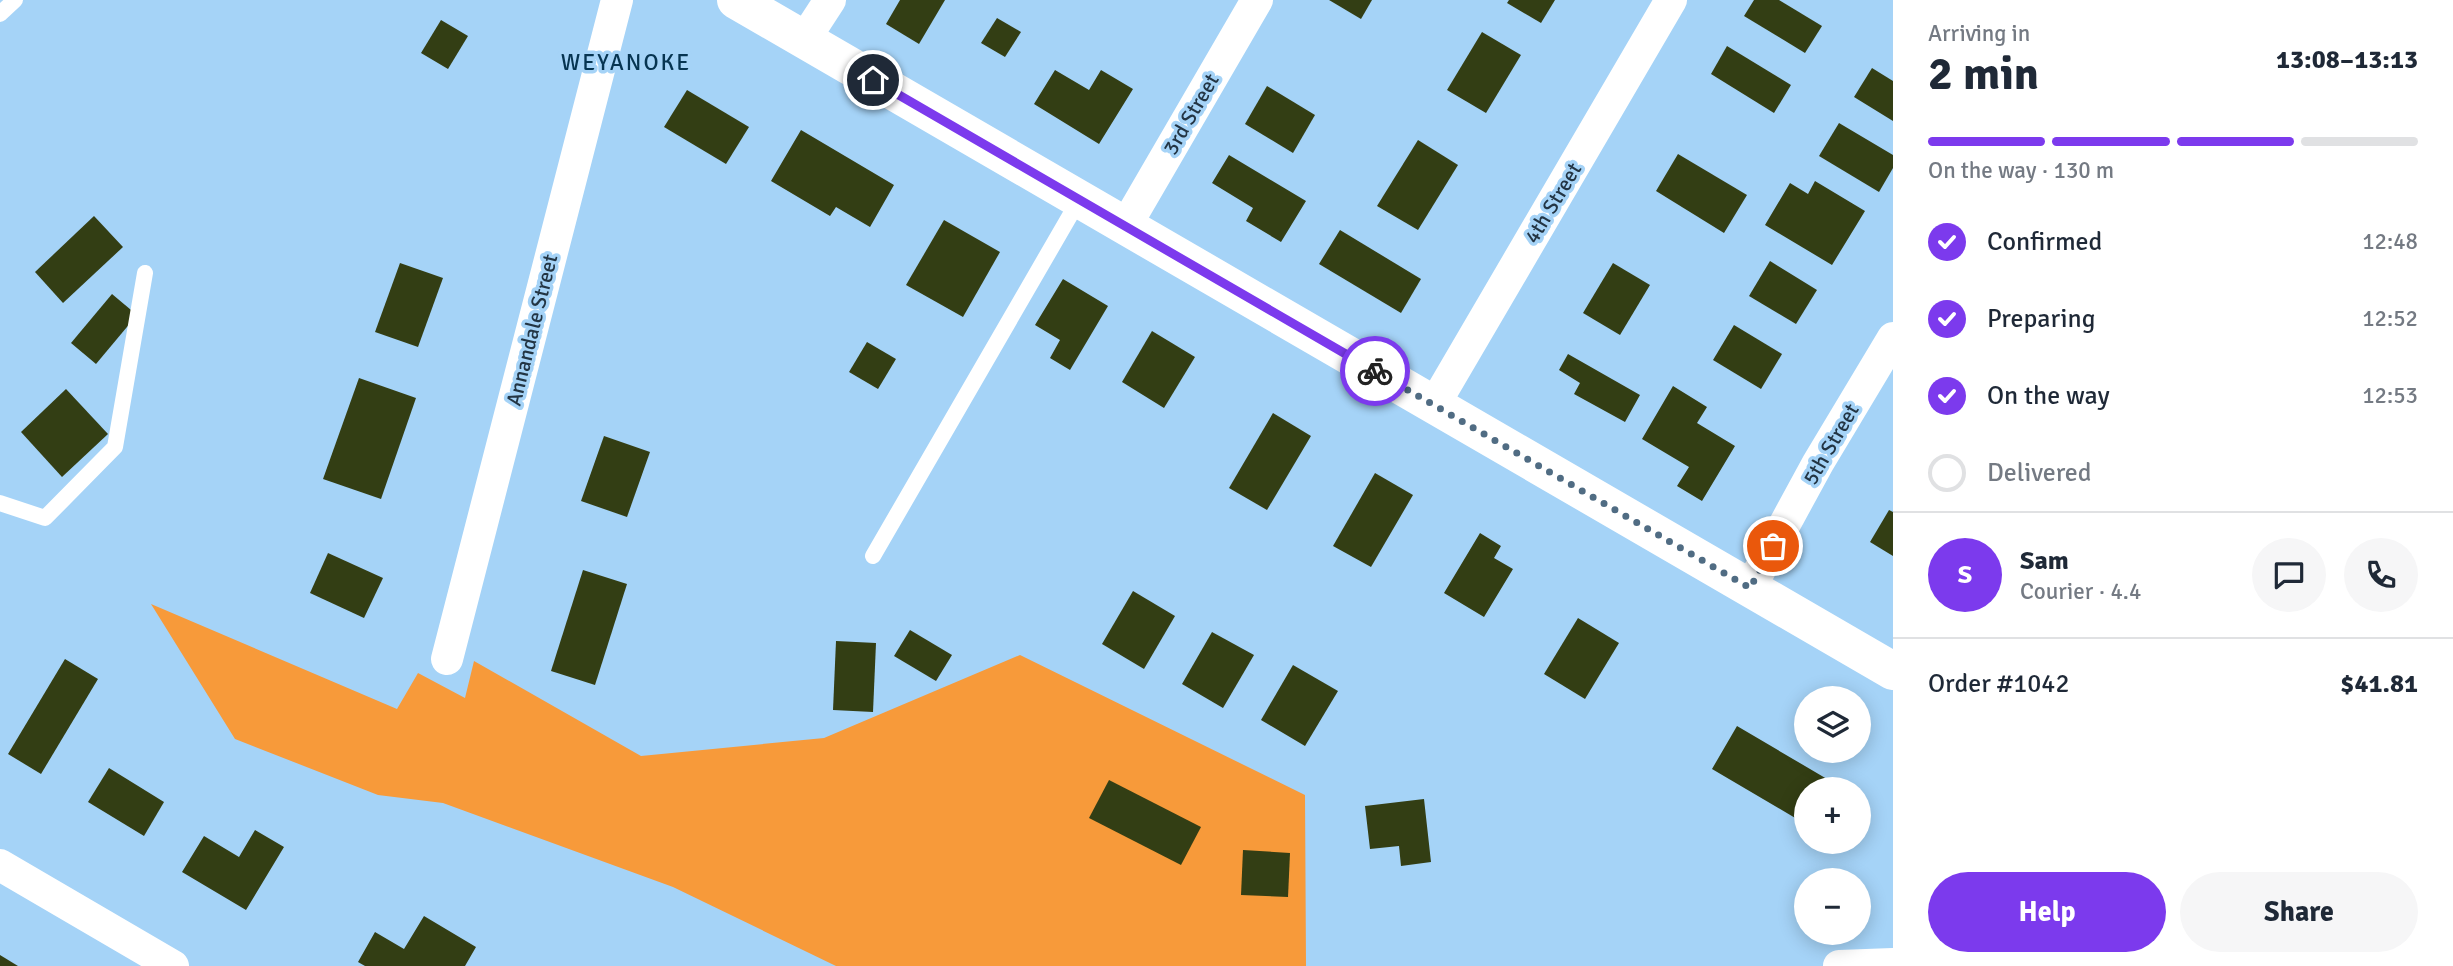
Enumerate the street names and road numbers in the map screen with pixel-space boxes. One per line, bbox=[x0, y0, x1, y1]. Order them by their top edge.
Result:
street label: 3rd Street bbox=[1157, 69, 1225, 159]
street label: 4th Street bbox=[1519, 158, 1587, 248]
street label: Annandale Street bbox=[501, 251, 563, 409]
street label: 5th Street bbox=[1797, 399, 1865, 489]

